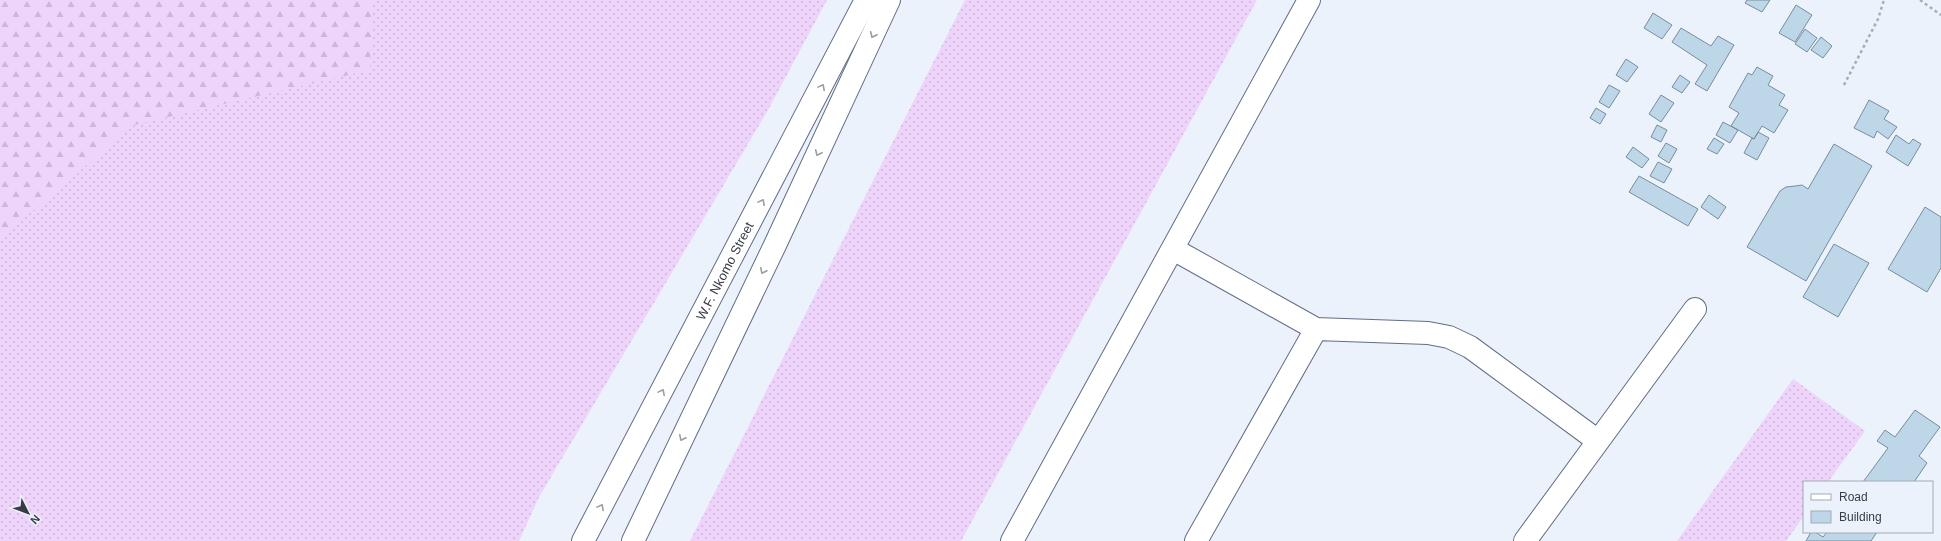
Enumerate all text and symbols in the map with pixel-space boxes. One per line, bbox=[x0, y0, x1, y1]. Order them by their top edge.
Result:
one-way arrow bbox=[870, 31, 878, 39]
one-way arrow bbox=[817, 84, 825, 91]
one-way arrow bbox=[815, 149, 823, 156]
one-way arrow bbox=[757, 199, 764, 206]
street label: W.F. Nkomo Street bbox=[693, 219, 757, 323]
one-way arrow bbox=[760, 266, 768, 274]
one-way arrow bbox=[657, 388, 665, 396]
one-way arrow bbox=[679, 434, 687, 442]
legend bbox=[1803, 481, 1933, 533]
text: Road bbox=[1839, 490, 1868, 504]
north arrow bbox=[8, 493, 48, 533]
one-way arrow bbox=[596, 503, 604, 511]
text: Building bbox=[1839, 510, 1882, 524]
text: N bbox=[28, 513, 43, 527]

